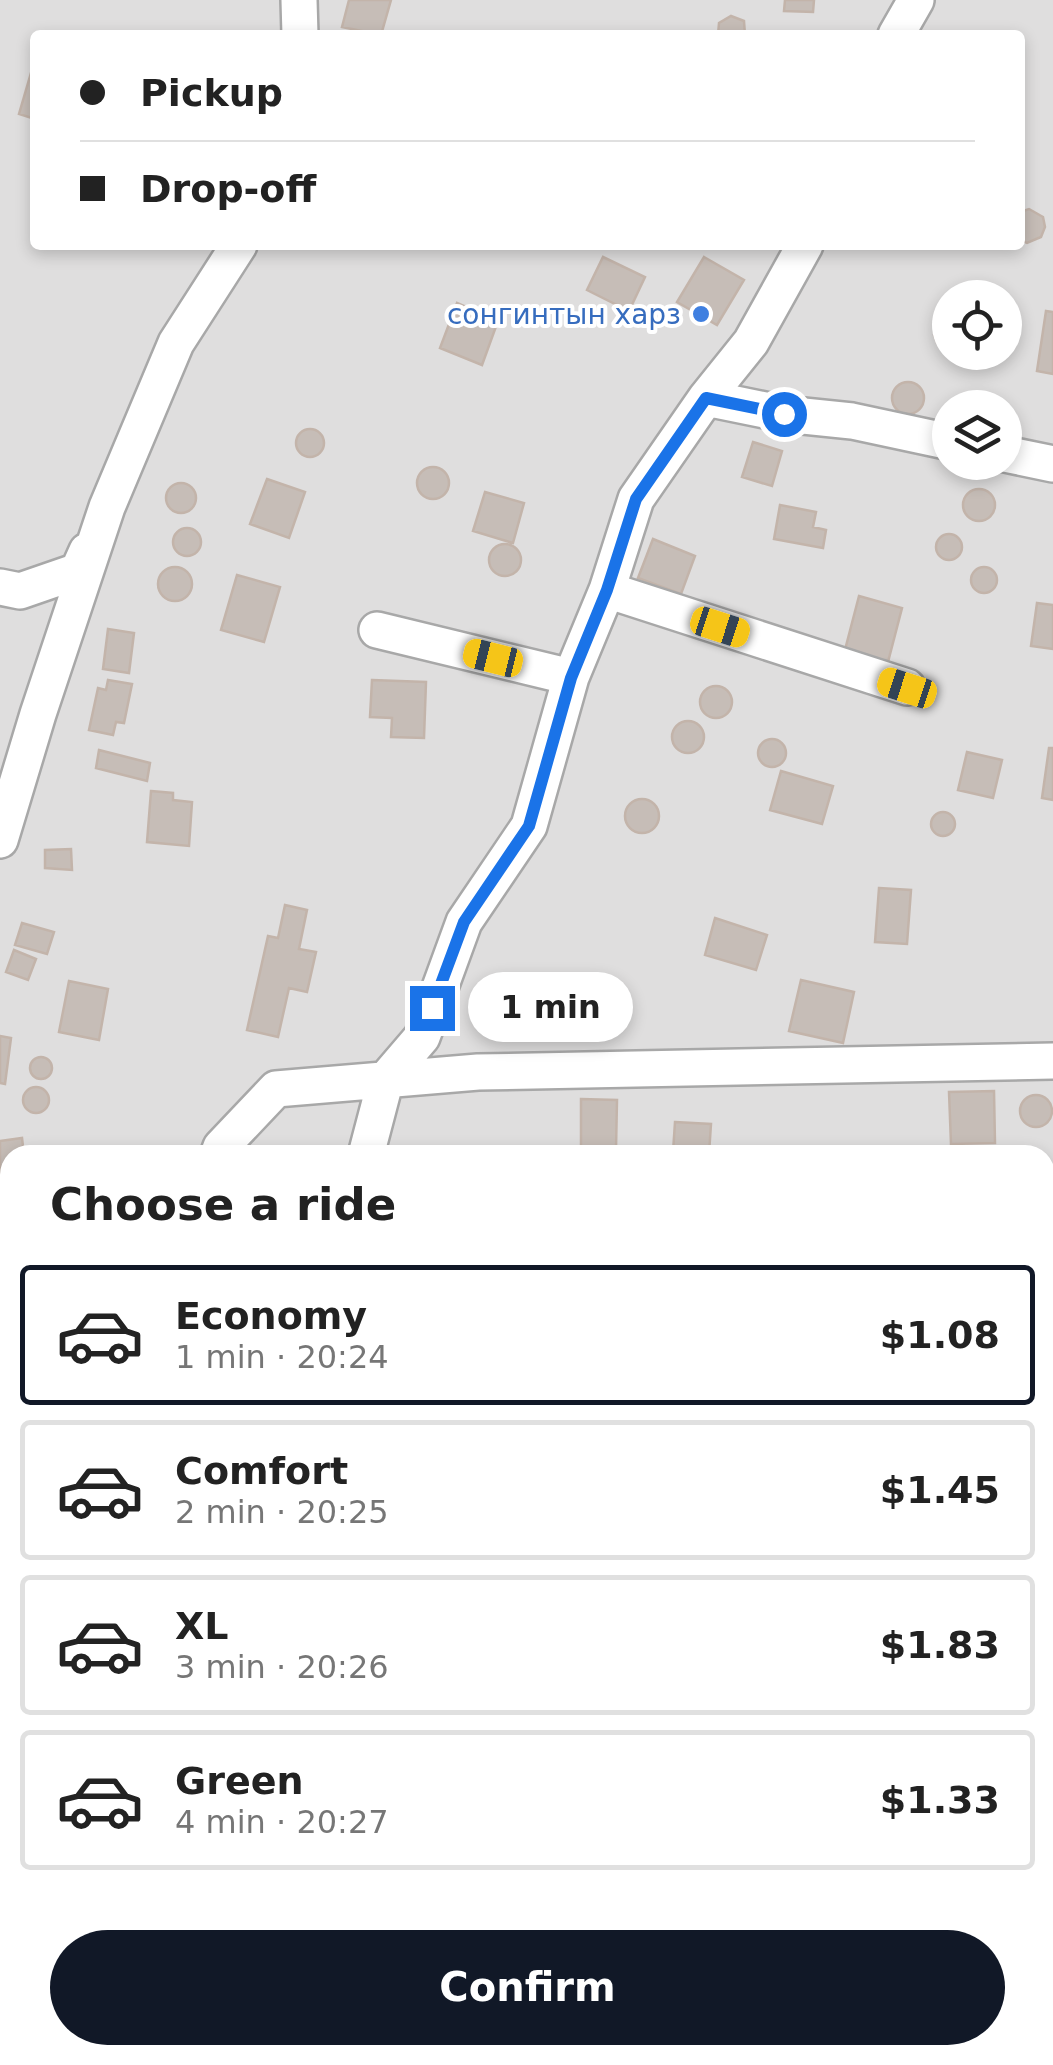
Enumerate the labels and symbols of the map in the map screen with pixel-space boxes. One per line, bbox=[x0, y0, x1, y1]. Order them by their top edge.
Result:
place label: сонгинтын харз bbox=[447, 298, 681, 331]
marker: сонгинтын харз bbox=[690, 303, 712, 325]
route start bbox=[762, 392, 807, 437]
car bbox=[687, 603, 753, 651]
car bbox=[460, 636, 526, 680]
car bbox=[874, 664, 940, 712]
callout: 1 min bbox=[467, 973, 632, 1043]
route end bbox=[410, 986, 455, 1031]

